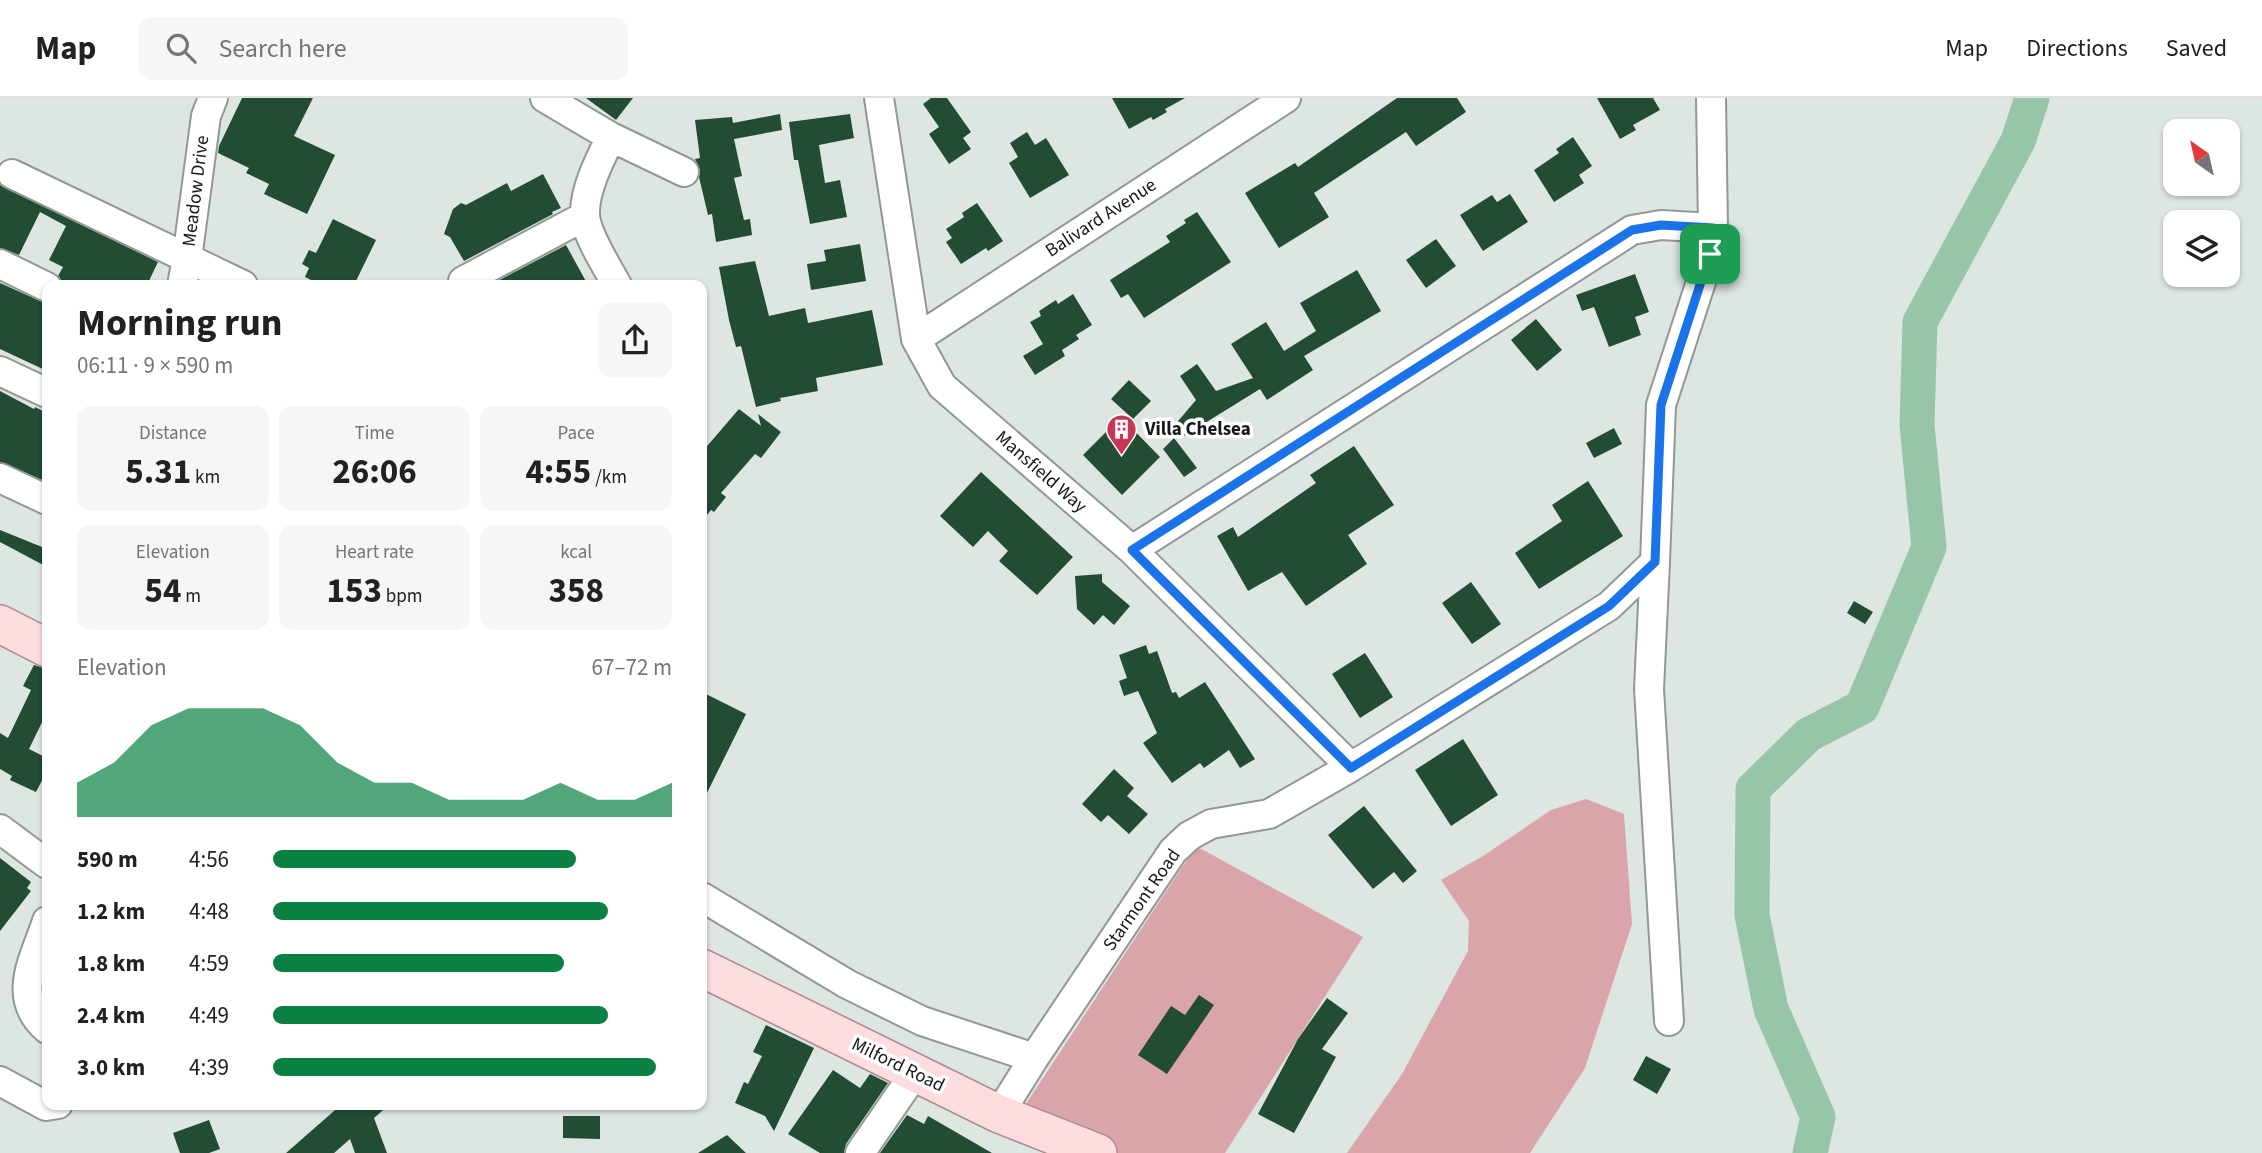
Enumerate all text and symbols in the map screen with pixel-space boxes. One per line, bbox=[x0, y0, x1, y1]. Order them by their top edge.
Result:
search box bbox=[138, 17, 628, 80]
text: Map bbox=[35, 25, 96, 72]
icon: search bbox=[162, 29, 200, 67]
text: Search here bbox=[218, 30, 347, 67]
text: Map bbox=[1945, 31, 1988, 66]
text: Directions bbox=[2026, 31, 2128, 66]
text: Saved bbox=[2166, 31, 2227, 66]
north arrow bbox=[2163, 119, 2240, 196]
map controls bbox=[2163, 119, 2240, 287]
street label: Meadow Drive bbox=[176, 134, 216, 248]
street label: Balivard Avenue bbox=[1040, 172, 1162, 264]
button: layers bbox=[2163, 210, 2240, 287]
pin bbox=[1680, 224, 1740, 284]
icon: arrive bbox=[1691, 235, 1729, 273]
text: Morning run bbox=[77, 296, 282, 350]
button: share bbox=[598, 303, 672, 377]
text: 06:11 · 9 × 590 m bbox=[77, 349, 233, 382]
building icon: Villa Chelsea bbox=[1105, 412, 1139, 456]
place label: Villa Chelsea bbox=[1144, 416, 1251, 443]
text: Distance bbox=[139, 420, 207, 447]
text: Time bbox=[354, 420, 395, 447]
text: Pace bbox=[558, 420, 595, 447]
street label: Mansfield Way bbox=[989, 425, 1093, 520]
text: 5.31 bbox=[125, 447, 191, 497]
text: 26:06 bbox=[332, 447, 417, 497]
text: 4:55 bbox=[525, 447, 591, 497]
text: km bbox=[191, 464, 220, 491]
text: /km bbox=[591, 464, 627, 491]
text: Elevation bbox=[136, 539, 210, 566]
text: Heart rate bbox=[335, 539, 414, 566]
text: kcal bbox=[560, 539, 592, 566]
text: 54 bbox=[145, 566, 182, 616]
text: 153 bbox=[326, 566, 382, 616]
text: 358 bbox=[548, 566, 604, 616]
text: m bbox=[182, 583, 201, 610]
text: bpm bbox=[382, 583, 423, 610]
text: Elevation bbox=[77, 651, 167, 684]
text: 67–72 m bbox=[592, 651, 672, 684]
text: 590 m bbox=[77, 843, 138, 876]
text: 4:56 bbox=[189, 843, 229, 876]
street label: Starmont Road bbox=[1097, 843, 1187, 957]
text: 1.2 km bbox=[77, 895, 145, 928]
text: 4:48 bbox=[189, 895, 229, 928]
text: 1.8 km bbox=[77, 947, 145, 980]
text: 4:59 bbox=[189, 947, 229, 980]
text: 2.4 km bbox=[77, 999, 145, 1032]
text: 4:49 bbox=[189, 999, 229, 1032]
street label: Milford Road bbox=[847, 1031, 949, 1099]
text: 3.0 km bbox=[77, 1051, 145, 1084]
text: 4:39 bbox=[189, 1051, 229, 1084]

